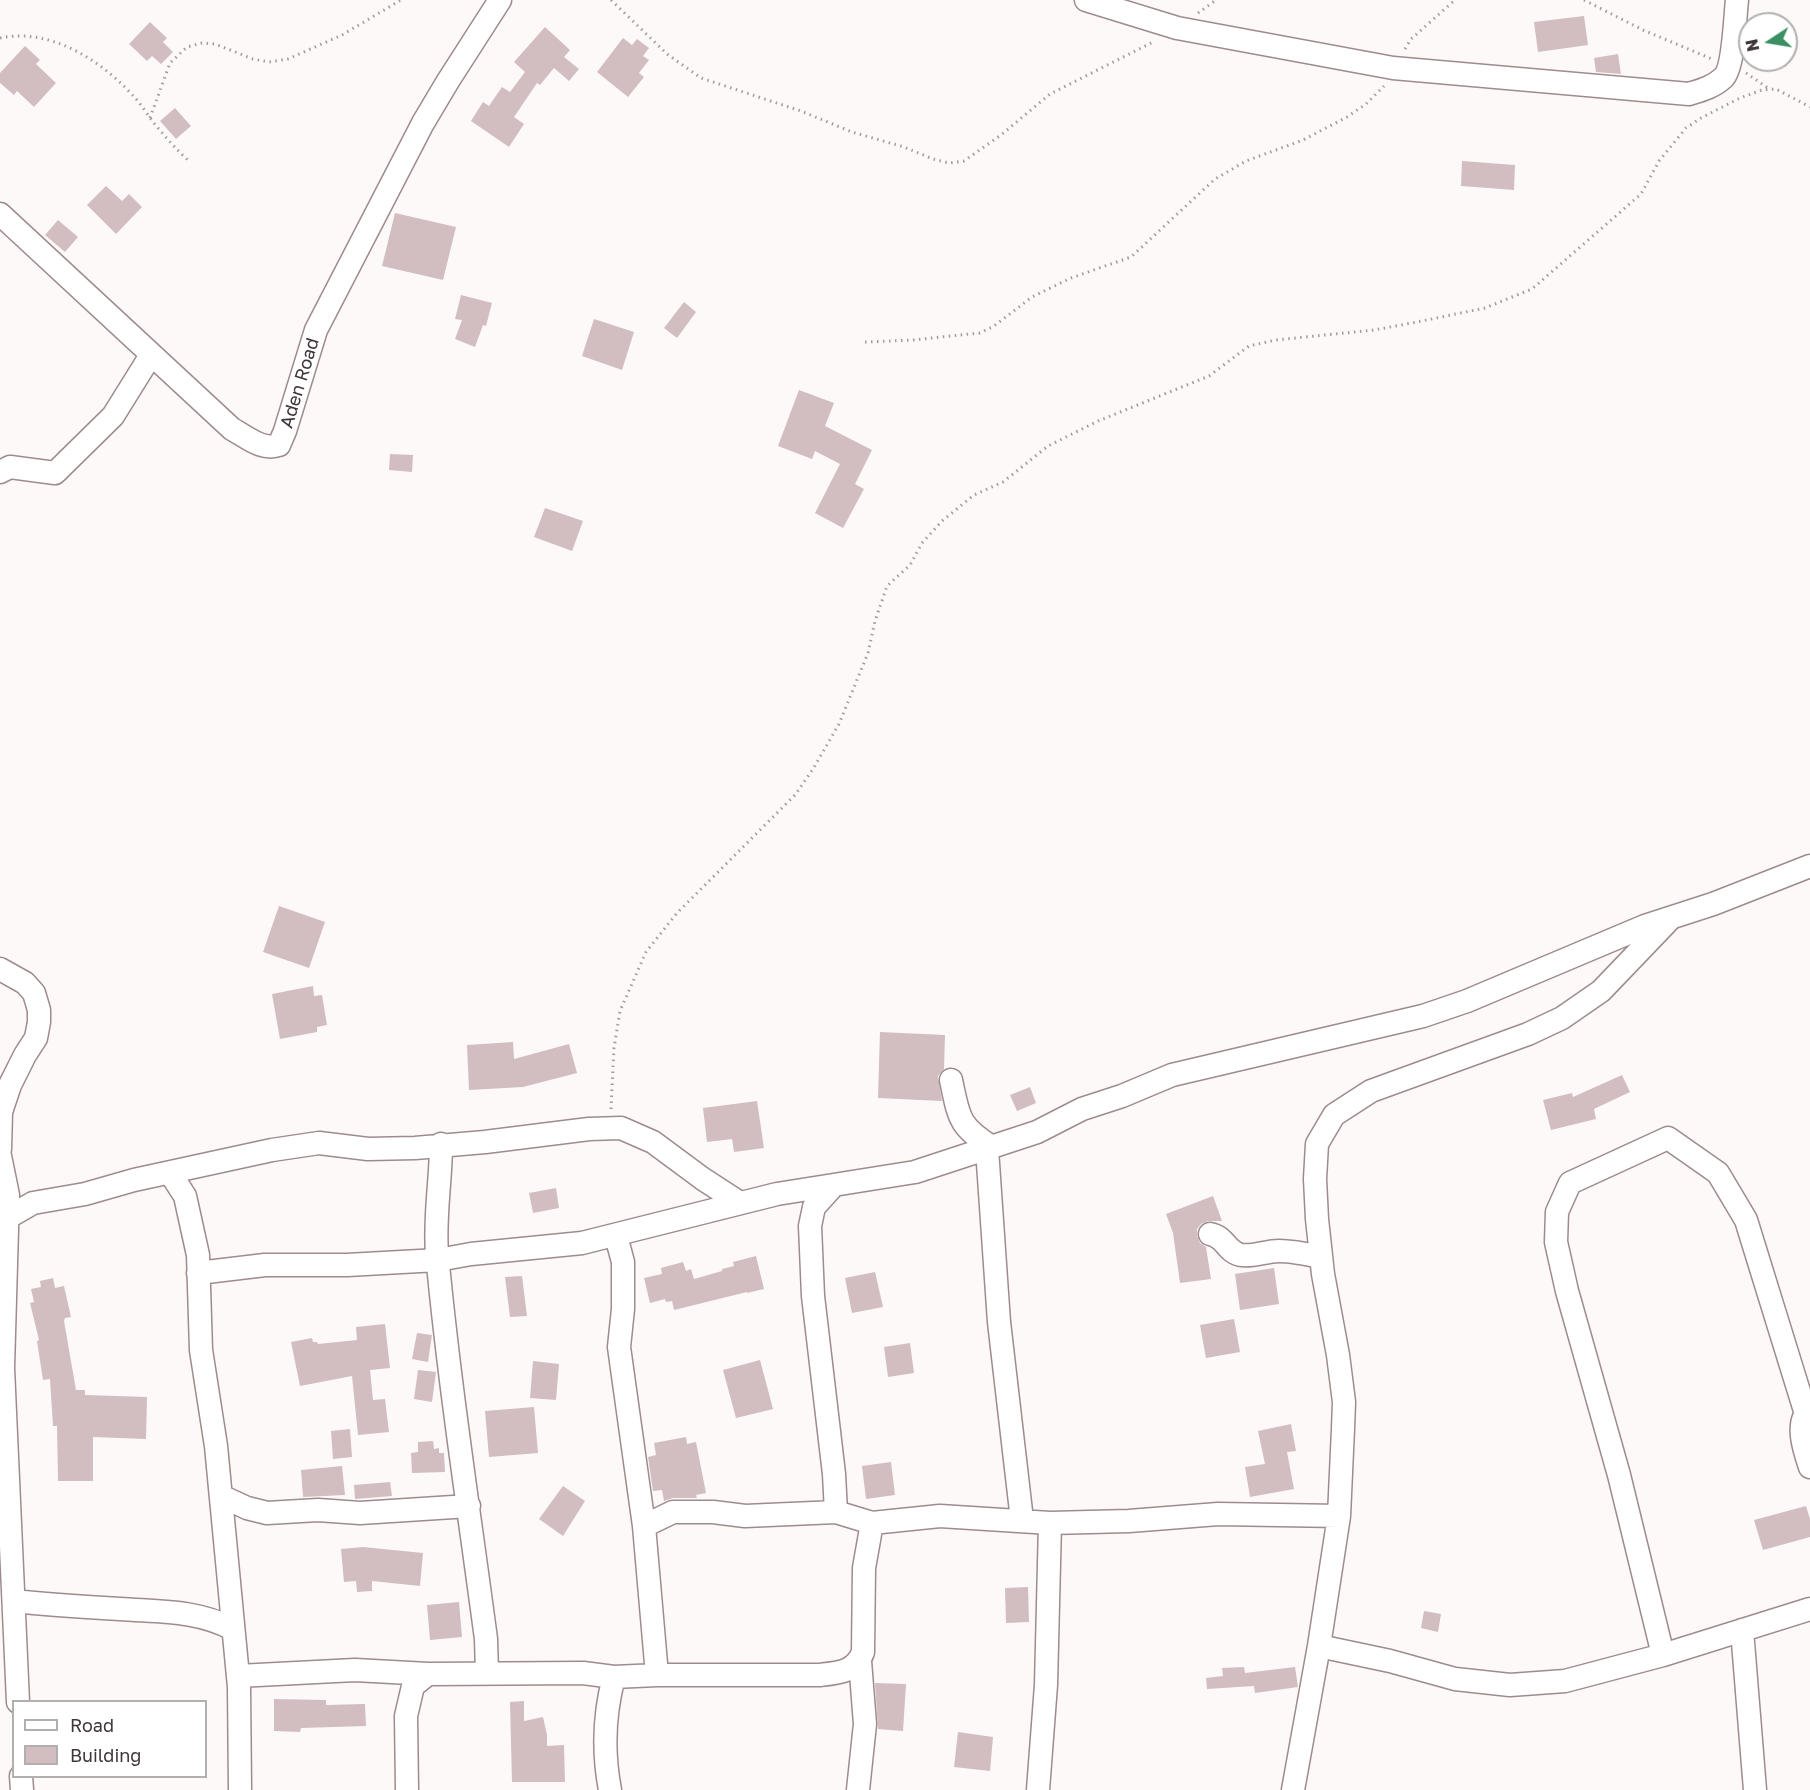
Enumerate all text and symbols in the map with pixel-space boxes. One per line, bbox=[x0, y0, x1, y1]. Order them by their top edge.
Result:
north arrow bbox=[1738, 12, 1798, 72]
text: N bbox=[1741, 37, 1763, 53]
street label: Aden Road bbox=[276, 335, 324, 431]
legend bbox=[12, 1700, 207, 1778]
text: Road bbox=[70, 1714, 114, 1736]
text: Building bbox=[70, 1744, 141, 1766]

